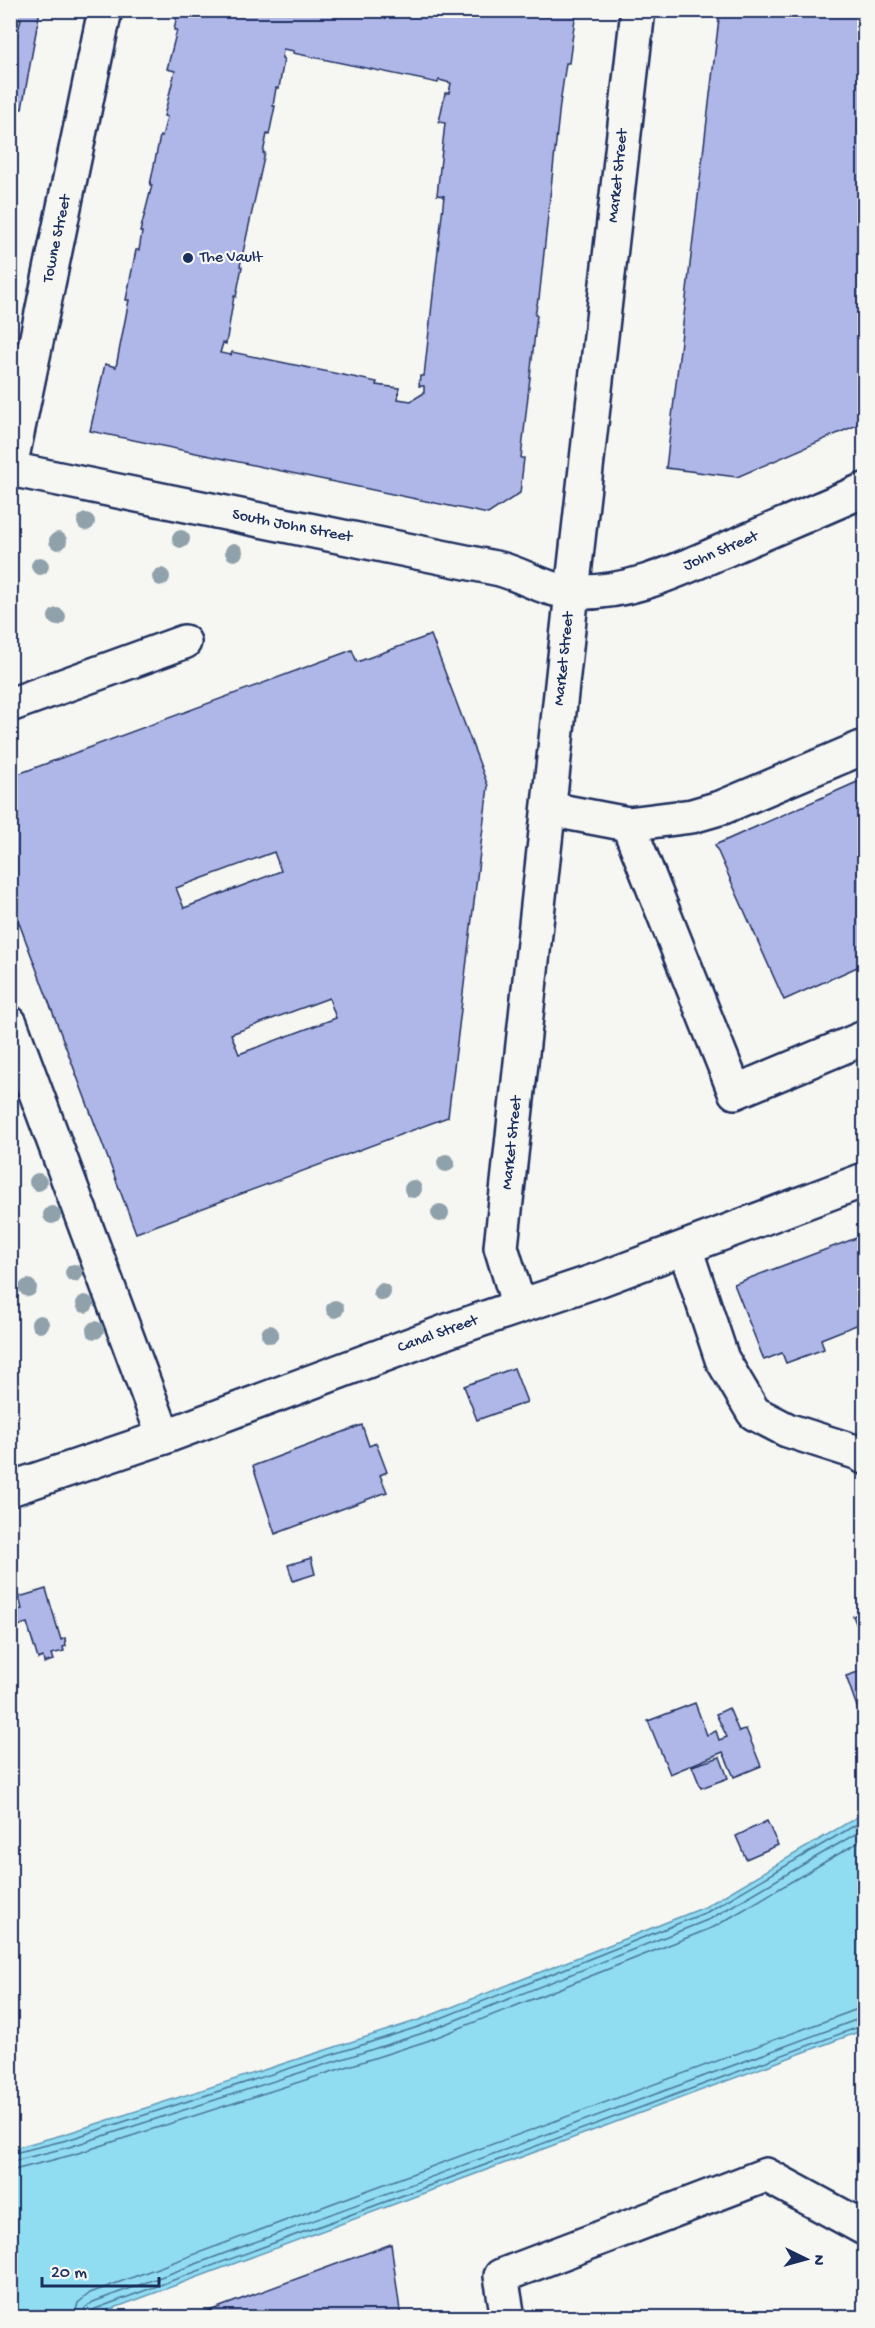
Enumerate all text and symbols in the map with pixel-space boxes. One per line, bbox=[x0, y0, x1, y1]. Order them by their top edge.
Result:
street label: Market Street bbox=[605, 127, 634, 224]
street label: Towne Street bbox=[39, 192, 77, 286]
place label: The Vault bbox=[199, 249, 264, 268]
marker: The Vault bbox=[181, 251, 195, 265]
street label: South John Street bbox=[231, 506, 355, 548]
street label: John Street bbox=[681, 527, 763, 576]
street label: Market Street bbox=[551, 610, 580, 707]
street label: Market Street bbox=[499, 1094, 528, 1191]
street label: Canal Street bbox=[395, 1311, 482, 1358]
north arrow bbox=[776, 2229, 836, 2289]
scale bar bbox=[42, 2250, 159, 2288]
text: N bbox=[807, 2254, 827, 2267]
text: 20 m bbox=[51, 2263, 87, 2284]

